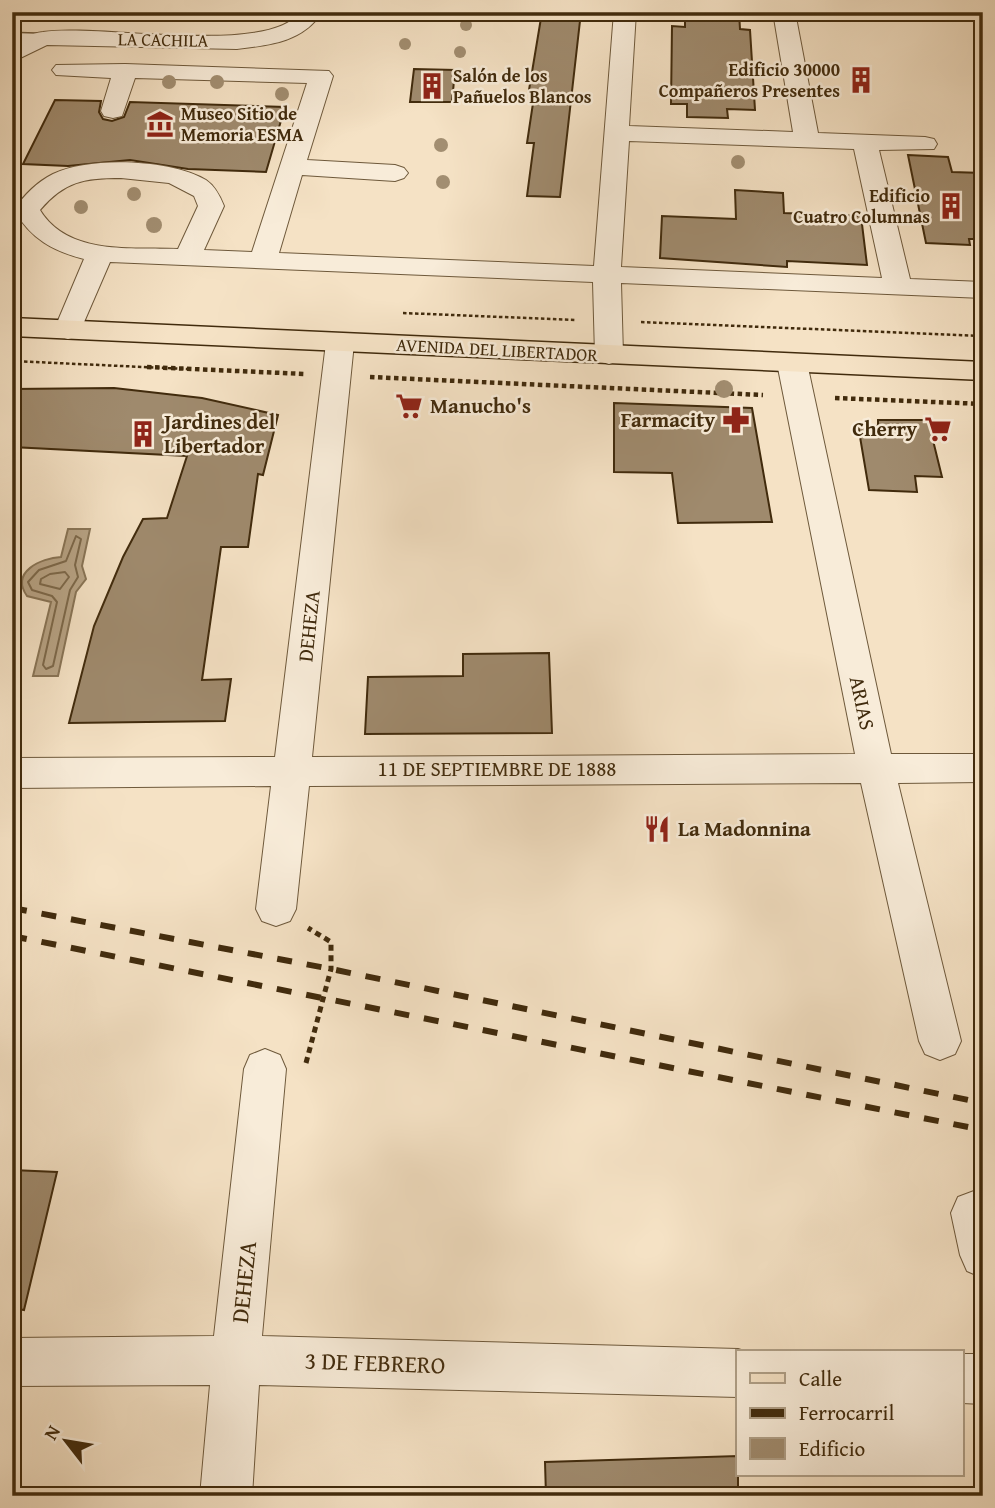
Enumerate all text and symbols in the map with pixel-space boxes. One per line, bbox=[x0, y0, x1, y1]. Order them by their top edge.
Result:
street label: LA CACHILA bbox=[118, 25, 209, 54]
place label: Edificio 30000 Compañeros Presentes bbox=[659, 56, 840, 104]
place label: Salón de los Pañuelos Blancos bbox=[453, 62, 592, 110]
building icon: Edificio 30000 Compañeros Presentes bbox=[846, 65, 876, 95]
building icon: Salón de los Pañuelos Blancos bbox=[417, 71, 447, 101]
place label: Museo Sitio de Memoria ESMA bbox=[181, 100, 304, 148]
museum icon: Museo Sitio de Memoria ESMA bbox=[145, 109, 175, 139]
place label: Edificio Cuatro Columnas bbox=[793, 182, 930, 230]
building icon: Edificio Cuatro Columnas bbox=[936, 191, 966, 221]
street label: AVENIDA DEL LIBERTADOR bbox=[396, 331, 599, 368]
place label: Manucho's bbox=[430, 390, 531, 421]
supermarket icon: Manucho's bbox=[394, 391, 424, 421]
place label: Farmacity bbox=[621, 404, 715, 435]
pharmacy icon: Farmacity bbox=[721, 405, 751, 435]
place label: Jardines del Libertador bbox=[161, 406, 276, 461]
place label: Cherry bbox=[852, 413, 917, 444]
supermarket icon: Cherry bbox=[923, 414, 953, 444]
building icon: Jardines del Libertador bbox=[128, 419, 158, 449]
street label: DEHEZA bbox=[289, 588, 328, 663]
street label: ARIAS bbox=[842, 673, 883, 733]
street label: 11 DE SEPTIEMBRE DE 1888 bbox=[378, 753, 616, 784]
place label: La Madonnina bbox=[678, 813, 811, 844]
restaurant icon: La Madonnina bbox=[642, 814, 672, 844]
street label: DEHEZA bbox=[222, 1239, 265, 1325]
street label: 3 DE FEBRERO bbox=[304, 1343, 446, 1382]
legend bbox=[736, 1350, 964, 1476]
text: Calle bbox=[799, 1363, 842, 1394]
text: Ferrocarril bbox=[799, 1397, 894, 1428]
north arrow bbox=[32, 1406, 102, 1476]
text: N bbox=[36, 1419, 67, 1445]
text: Edificio bbox=[799, 1433, 865, 1464]

